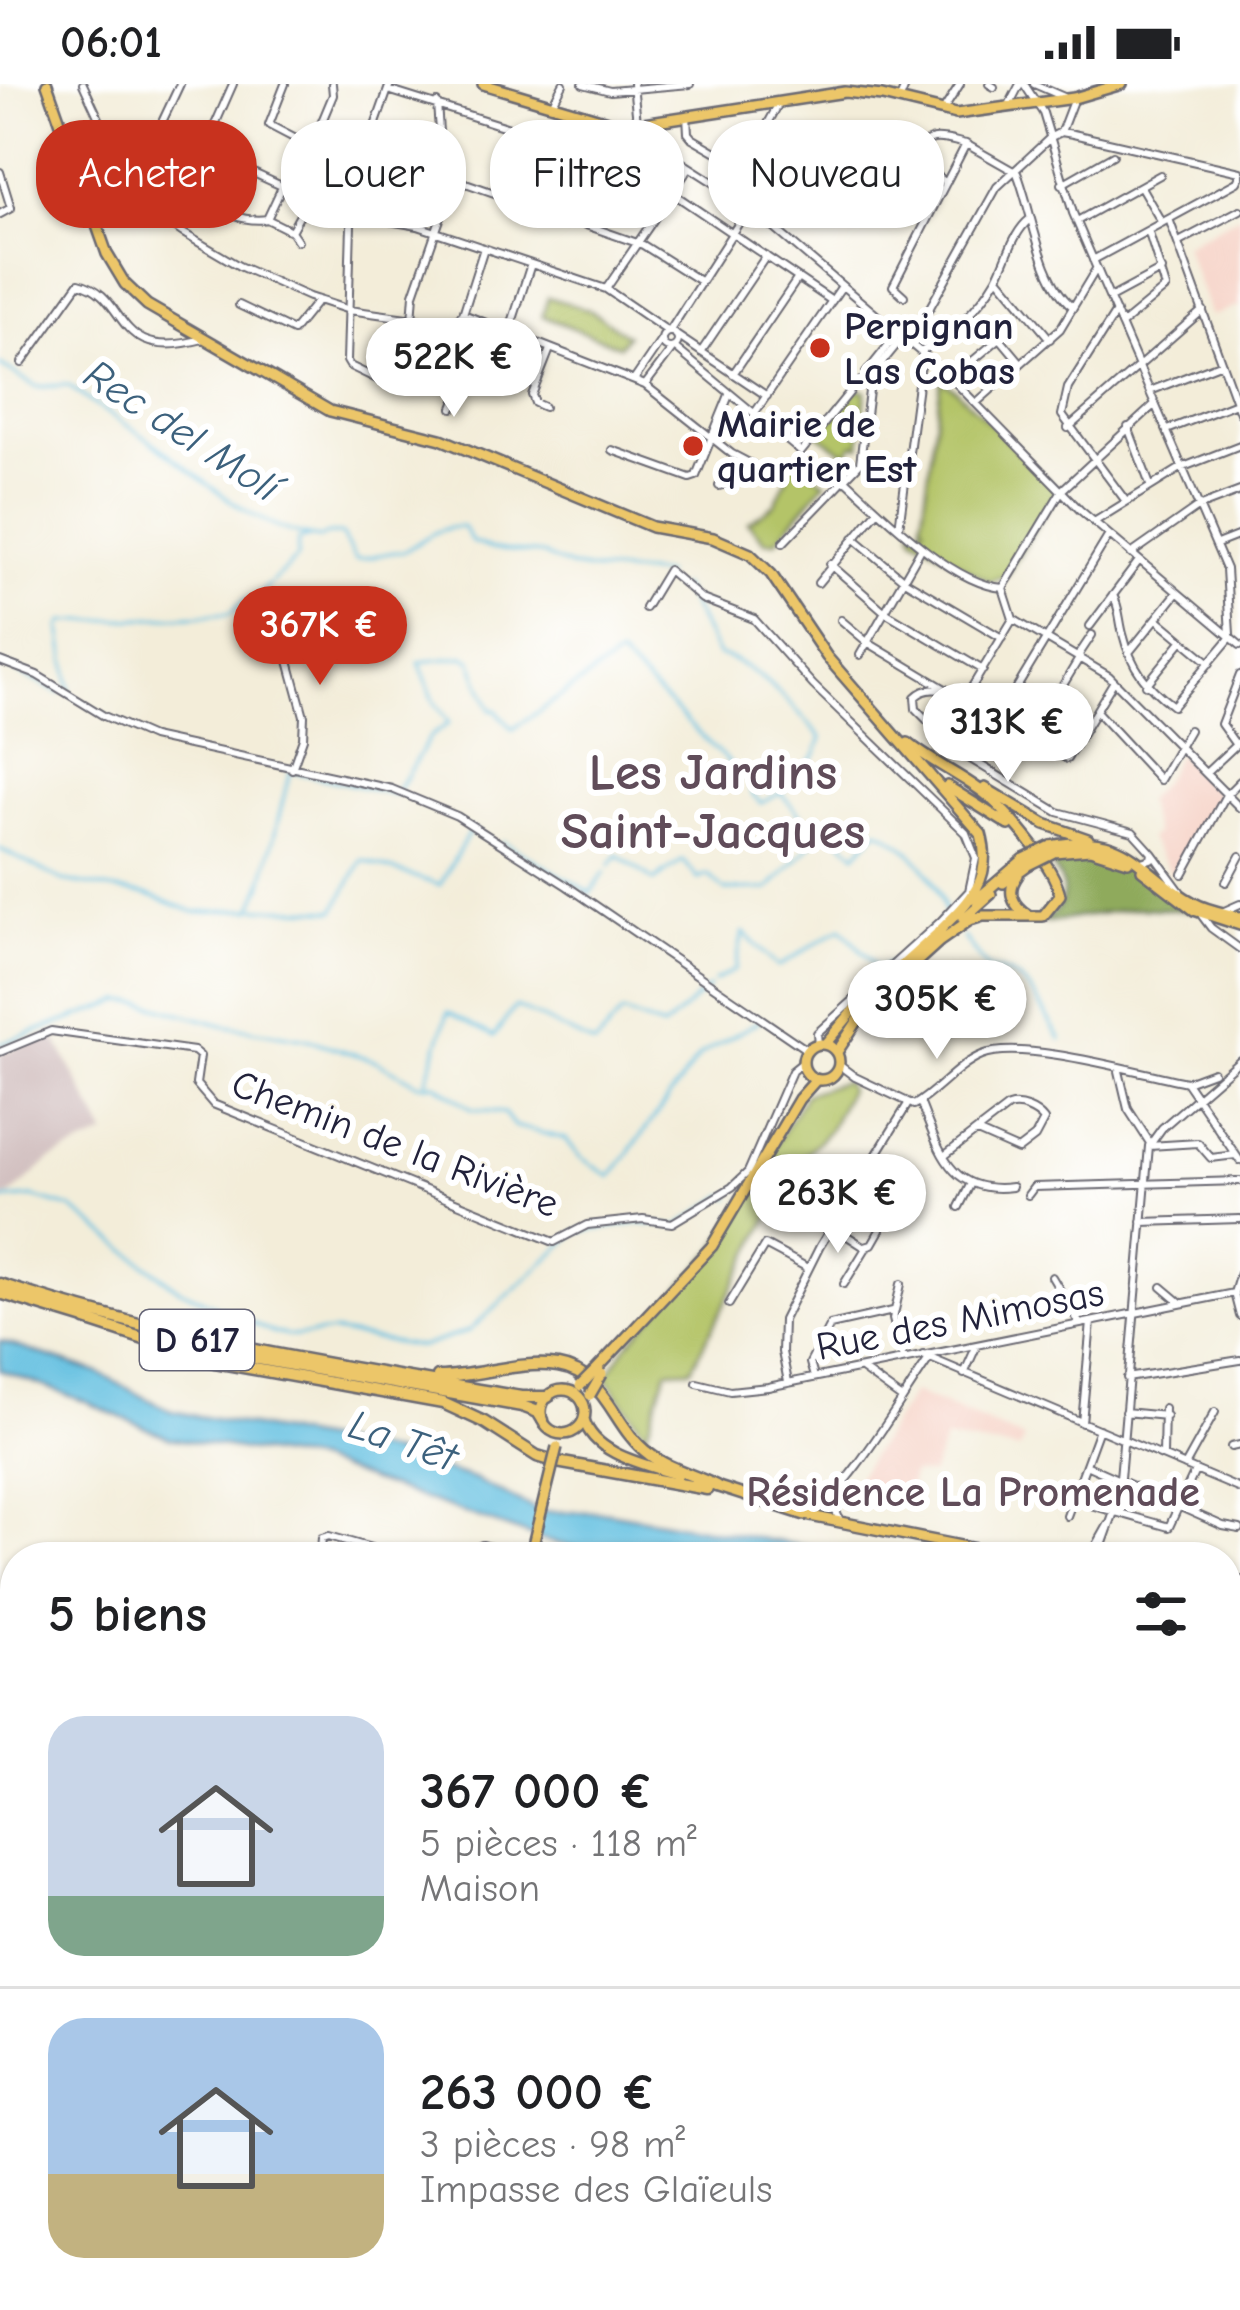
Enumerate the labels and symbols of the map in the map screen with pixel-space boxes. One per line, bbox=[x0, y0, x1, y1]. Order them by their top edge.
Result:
place label: Perpignan Las Cobas bbox=[844, 304, 1015, 394]
pin: 522K € bbox=[356, 318, 552, 420]
marker: Perpignan Las Cobas bbox=[807, 335, 833, 361]
water label: Rec del Molí bbox=[75, 350, 293, 515]
place label: Mairie de quartier Est bbox=[717, 402, 917, 492]
marker: Mairie de quartier Est bbox=[680, 433, 706, 459]
pin: 367K € bbox=[222, 586, 418, 688]
pin: 313K € bbox=[910, 683, 1106, 785]
district label: Les Jardins Saint-Jacques bbox=[561, 743, 865, 861]
pin: 305K € bbox=[839, 960, 1035, 1062]
street label: Chemin de la Rivière bbox=[225, 1061, 565, 1227]
pin: 263K € bbox=[740, 1154, 936, 1256]
street label: Rue des Mimosas bbox=[812, 1270, 1108, 1370]
road number: D 617 bbox=[140, 1310, 254, 1370]
water label: La Têt bbox=[342, 1400, 466, 1483]
district label: Résidence La Promenade bbox=[746, 1468, 1200, 1517]

